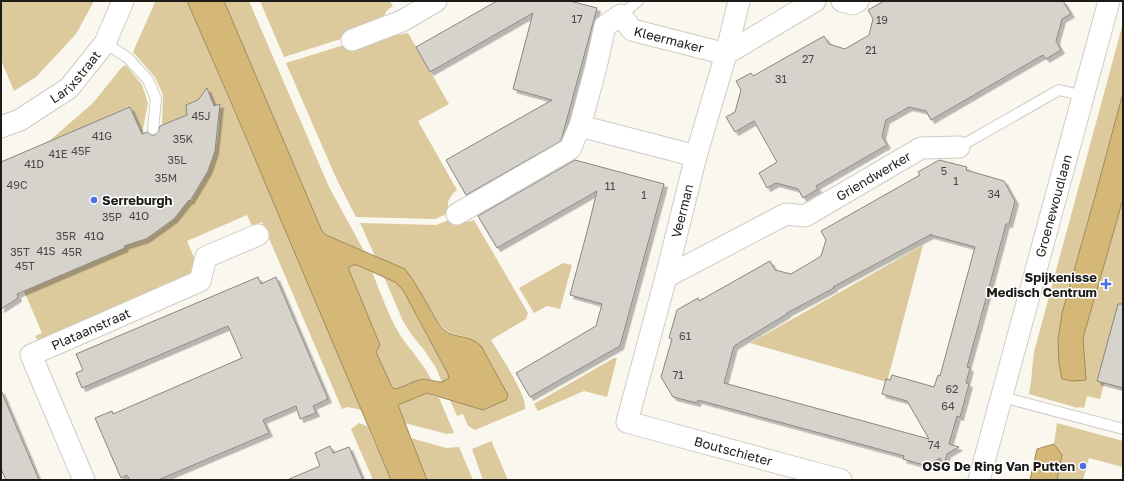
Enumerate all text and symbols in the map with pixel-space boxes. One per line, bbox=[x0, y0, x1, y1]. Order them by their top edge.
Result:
house number: 17 bbox=[571, 12, 583, 25]
house number: 19 bbox=[876, 13, 888, 26]
street label: Kleermaker bbox=[632, 23, 706, 56]
house number: 21 bbox=[865, 43, 877, 56]
street label: Larixstraat bbox=[47, 47, 104, 106]
house number: 27 bbox=[802, 52, 814, 65]
house number: 31 bbox=[775, 72, 787, 85]
house number: 45J bbox=[191, 109, 211, 122]
house number: 41G bbox=[92, 129, 112, 142]
house number: 35K bbox=[173, 132, 194, 145]
house number: 45F bbox=[71, 144, 91, 157]
house number: 41E bbox=[49, 147, 68, 160]
street label: Griendwerker bbox=[833, 148, 914, 204]
house number: 35L bbox=[167, 153, 187, 166]
street label: Groenewoudlaan bbox=[1032, 153, 1075, 259]
house number: 41D bbox=[24, 157, 44, 170]
house number: 5 bbox=[941, 164, 947, 177]
house number: 35M bbox=[155, 171, 177, 184]
house number: 1 bbox=[953, 174, 959, 187]
house number: 49C bbox=[7, 178, 27, 191]
house number: 11 bbox=[605, 179, 615, 192]
street label: Veerman bbox=[668, 182, 696, 240]
house number: 34 bbox=[987, 187, 1001, 200]
house number: 1 bbox=[641, 188, 647, 201]
place label: Serreburgh bbox=[102, 192, 173, 208]
marker: Serreburgh bbox=[89, 195, 99, 205]
house number: 41O bbox=[129, 209, 149, 222]
house number: 35P bbox=[102, 210, 122, 223]
house number: 35R bbox=[56, 229, 76, 242]
house number: 41Q bbox=[84, 229, 104, 242]
house number: 41S bbox=[36, 244, 56, 257]
house number: 35T bbox=[10, 245, 30, 258]
house number: 45R bbox=[62, 245, 82, 258]
house number: 45T bbox=[15, 259, 35, 272]
place label: Spijkenisse Medisch Centrum bbox=[986, 269, 1097, 300]
marker: Spijkenisse Medisch Centrum bbox=[1100, 278, 1112, 290]
street label: Plataanstraat bbox=[49, 305, 133, 353]
house number: 61 bbox=[679, 329, 691, 342]
house number: 71 bbox=[672, 368, 684, 381]
house number: 62 bbox=[945, 382, 959, 395]
house number: 64 bbox=[941, 399, 955, 412]
street label: Boutschieter bbox=[693, 433, 774, 469]
house number: 74 bbox=[928, 438, 941, 451]
place label: OSG De Ring Van Putten bbox=[922, 458, 1075, 474]
marker: OSG De Ring Van Putten bbox=[1078, 461, 1088, 471]

